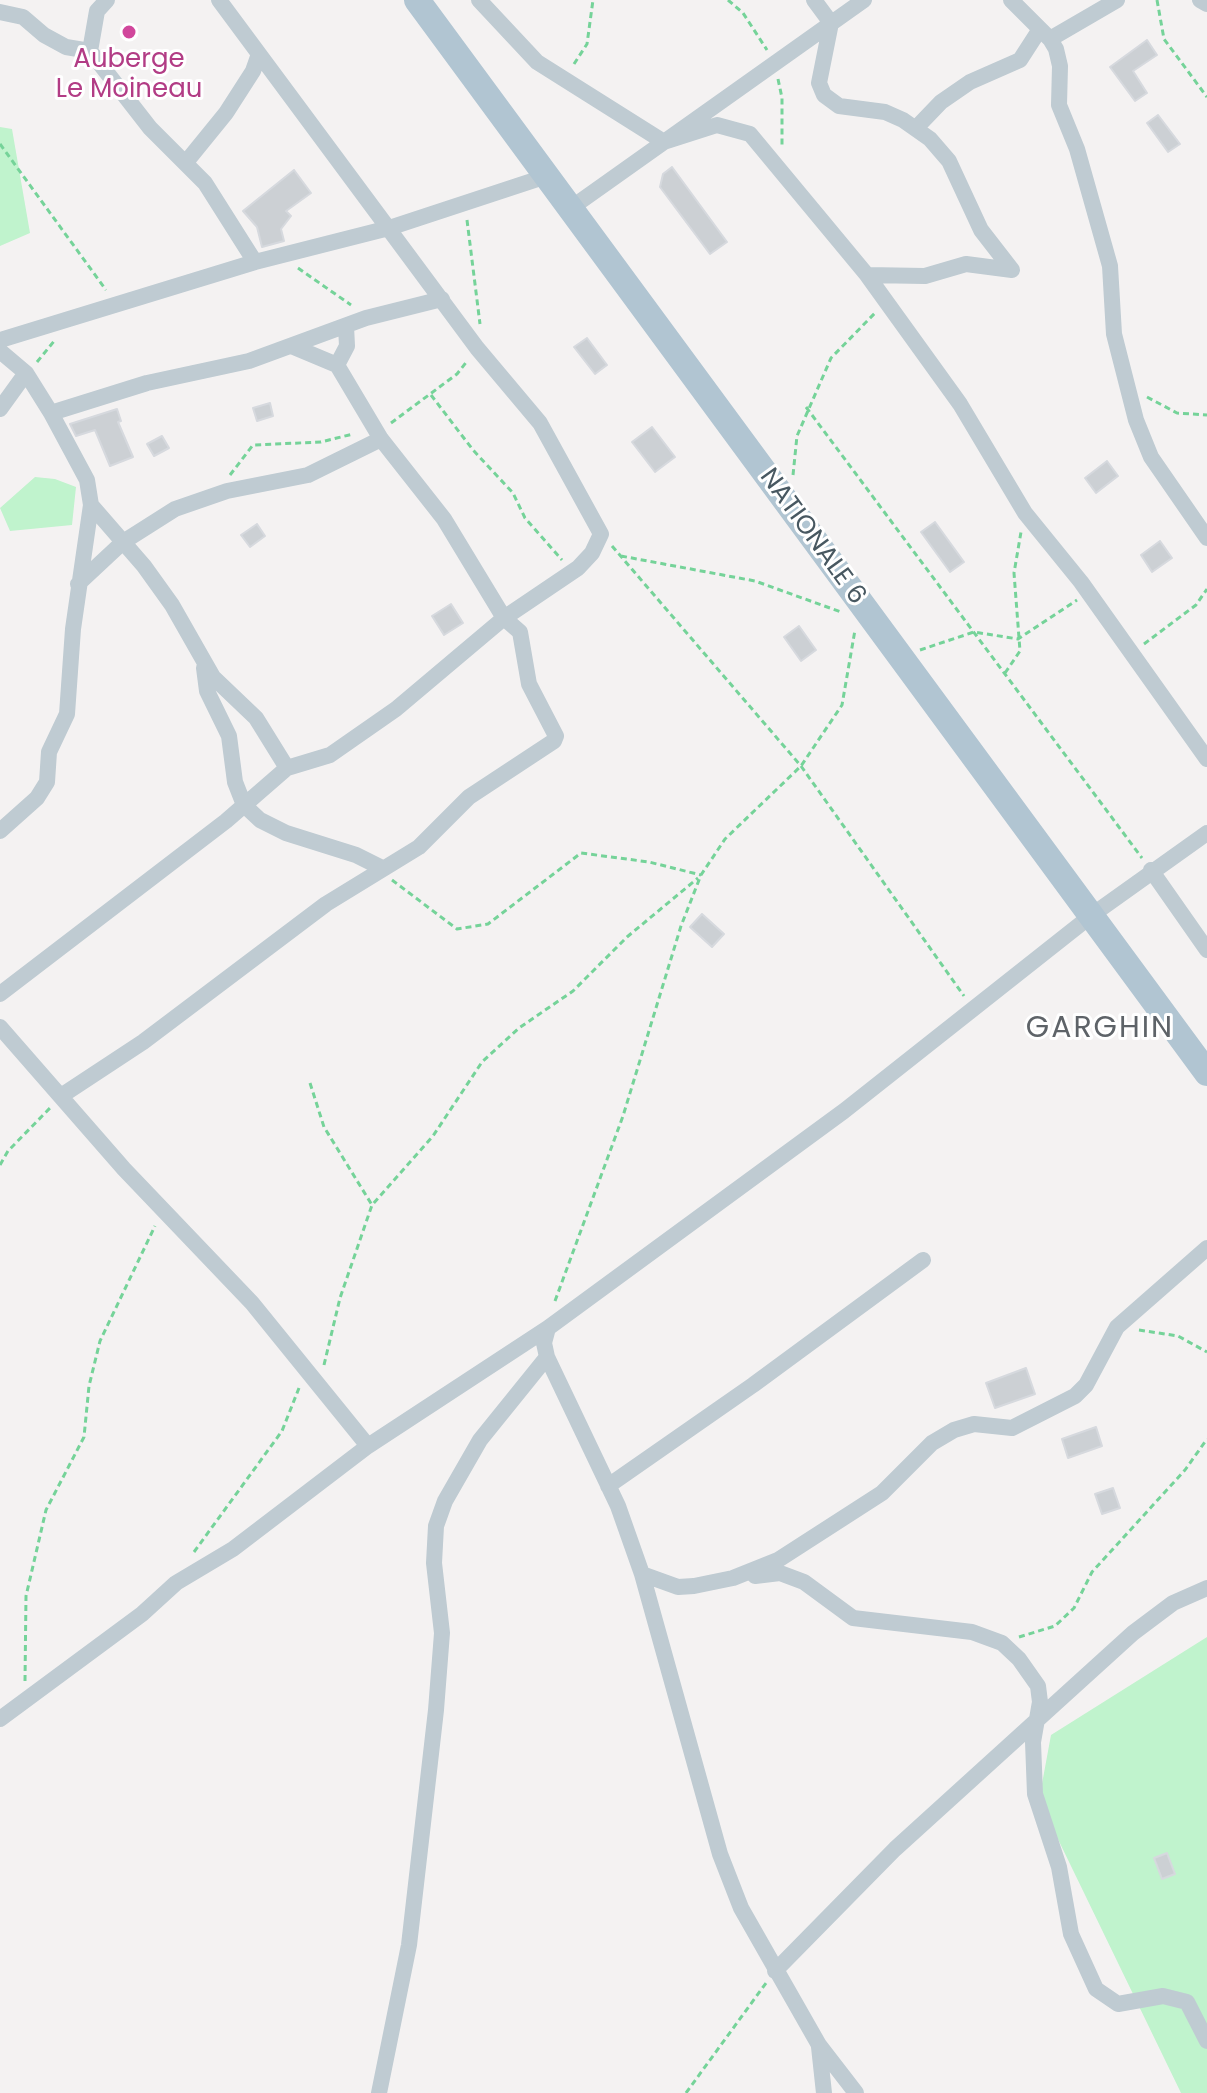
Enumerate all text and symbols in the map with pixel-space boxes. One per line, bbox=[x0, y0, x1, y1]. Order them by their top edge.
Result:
marker: Auberge Le Moineau bbox=[120, 23, 138, 41]
place label: Auberge Le Moineau bbox=[56, 44, 202, 106]
street label: NATIONALE 6 bbox=[752, 463, 872, 611]
district label: GARGHIN bbox=[1026, 1011, 1174, 1047]

